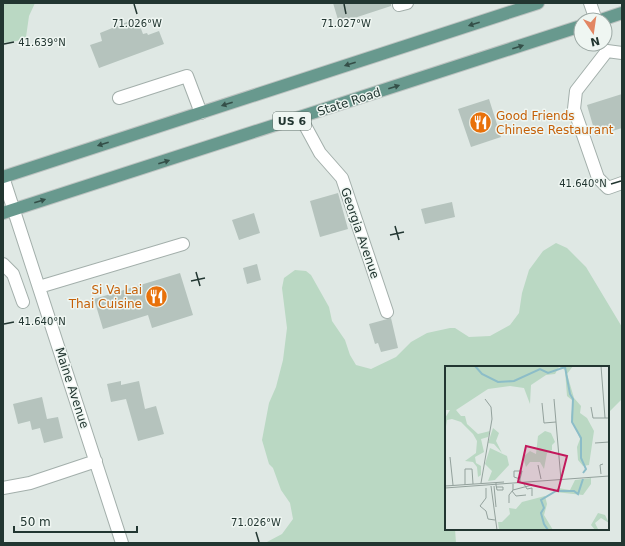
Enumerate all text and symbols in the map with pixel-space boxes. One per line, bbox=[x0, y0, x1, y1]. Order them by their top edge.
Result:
north arrow bbox=[573, 12, 613, 52]
text: 71.026°W bbox=[112, 18, 162, 29]
text: 71.027°W bbox=[321, 18, 371, 29]
one-way arrow bbox=[468, 21, 480, 27]
text: N bbox=[589, 34, 601, 49]
text: 41.639°N bbox=[18, 37, 66, 48]
one-way arrow bbox=[512, 44, 524, 50]
one-way arrow bbox=[344, 61, 356, 67]
one-way arrow bbox=[389, 84, 401, 90]
street label: State Road bbox=[316, 85, 382, 119]
one-way arrow bbox=[220, 101, 232, 107]
place label: Good Friends Chinese Restaurant bbox=[496, 109, 614, 137]
restaurant icon: Good Friends Chinese Restaurant bbox=[467, 110, 493, 136]
road number: US 6 bbox=[273, 112, 311, 130]
one-way arrow bbox=[97, 141, 109, 147]
one-way arrow bbox=[158, 158, 170, 164]
text: 41.640°N bbox=[559, 178, 607, 189]
street label: Georgia Avenue bbox=[338, 186, 382, 280]
one-way arrow bbox=[34, 198, 46, 204]
place label: Si Va Lai Thai Cuisine bbox=[68, 283, 142, 311]
restaurant icon: Si Va Lai Thai Cuisine bbox=[144, 284, 170, 310]
text: 41.640°N bbox=[18, 316, 66, 327]
street label: Maine Avenue bbox=[52, 346, 92, 430]
inset map bbox=[445, 366, 609, 530]
scale bar bbox=[14, 508, 137, 534]
text: 50 m bbox=[20, 515, 51, 529]
text: 71.026°W bbox=[231, 517, 281, 528]

